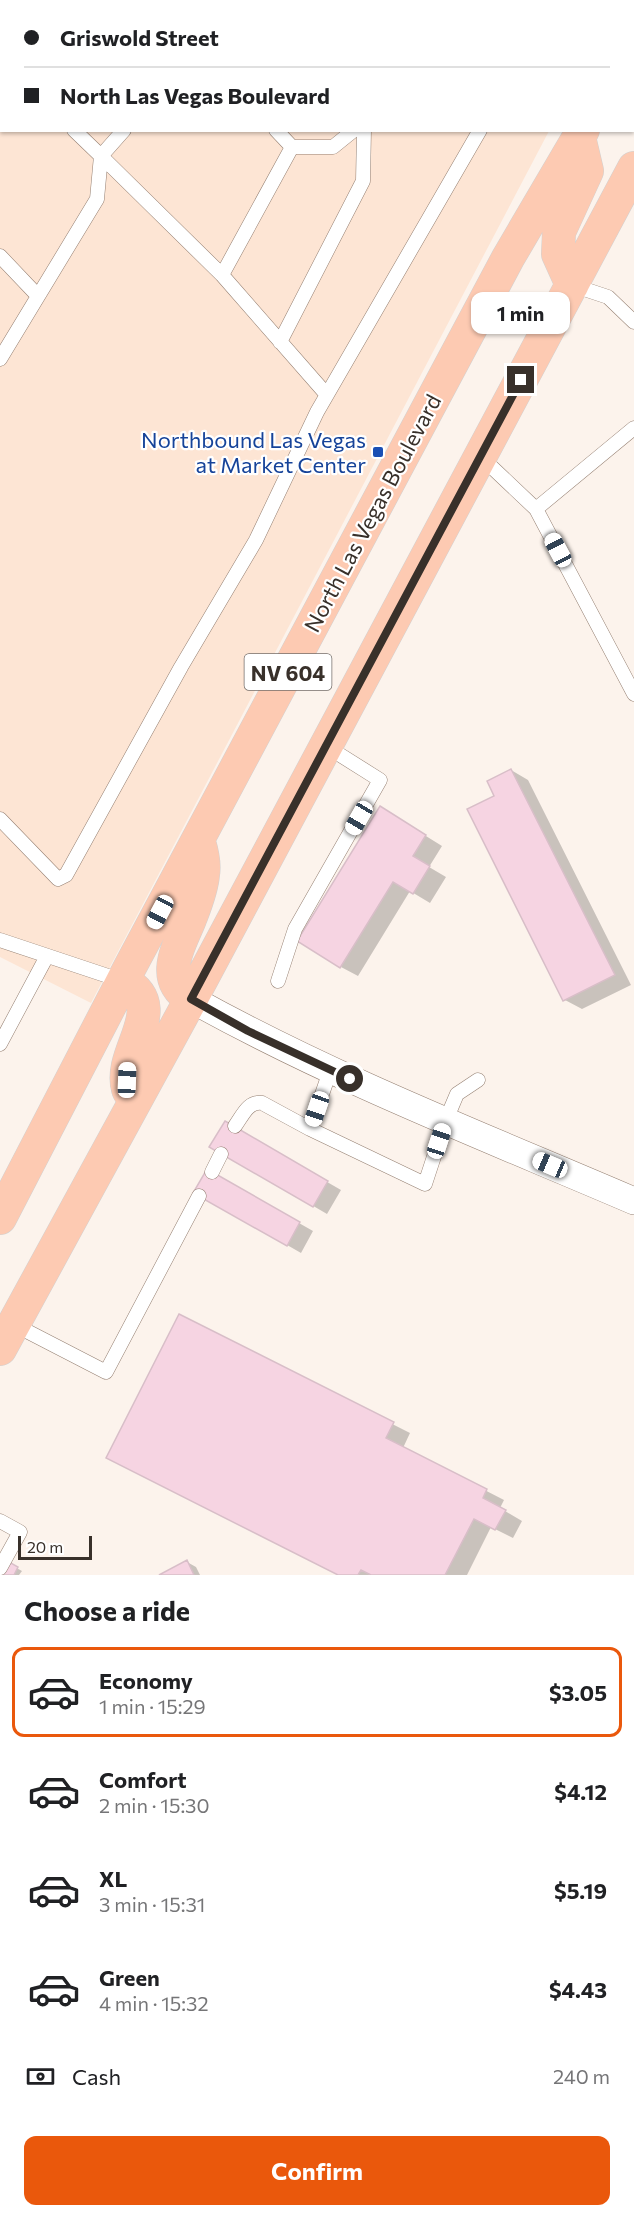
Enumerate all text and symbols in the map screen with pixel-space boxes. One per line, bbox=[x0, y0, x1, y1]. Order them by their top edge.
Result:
text: Griswold Street bbox=[60, 24, 219, 51]
text: North Las Vegas Boulevard bbox=[60, 82, 330, 109]
callout: 1 min bbox=[472, 293, 570, 335]
text: 1 min bbox=[497, 301, 544, 325]
route end bbox=[507, 366, 534, 393]
street label: North Las Vegas Boulevard bbox=[298, 389, 446, 637]
place label: Northbound Las Vegas at Market Center bbox=[141, 426, 366, 478]
marker: Northbound Las Vegas at Market Center bbox=[371, 445, 385, 459]
car bbox=[542, 530, 574, 570]
road number: NV 604 bbox=[244, 654, 332, 690]
car bbox=[342, 798, 376, 838]
car bbox=[144, 892, 176, 932]
car bbox=[117, 1062, 137, 1098]
route start bbox=[336, 1065, 363, 1092]
car bbox=[303, 1089, 331, 1129]
car bbox=[425, 1121, 453, 1161]
car bbox=[530, 1150, 570, 1180]
scale bar bbox=[18, 1533, 92, 1560]
text: 20 m bbox=[27, 1537, 63, 1556]
text: Choose a ride bbox=[24, 1594, 190, 1627]
icon: car bbox=[27, 1665, 81, 1719]
text: Economy bbox=[99, 1667, 193, 1694]
text: $3.05 bbox=[549, 1679, 607, 1706]
text: 1 min · 15:29 bbox=[99, 1694, 206, 1718]
icon: car bbox=[27, 1764, 81, 1818]
text: Comfort bbox=[99, 1766, 187, 1793]
text: $4.12 bbox=[554, 1778, 607, 1805]
text: 2 min · 15:30 bbox=[99, 1793, 210, 1817]
icon: car bbox=[27, 1863, 81, 1917]
text: XL bbox=[99, 1865, 127, 1892]
text: $5.19 bbox=[554, 1877, 607, 1904]
text: 3 min · 15:31 bbox=[99, 1892, 205, 1916]
icon: car bbox=[27, 1962, 81, 2016]
text: Green bbox=[99, 1964, 160, 1991]
text: $4.43 bbox=[549, 1976, 607, 2003]
text: 4 min · 15:32 bbox=[99, 1991, 208, 2015]
icon: cash bbox=[24, 2060, 57, 2093]
text: Cash bbox=[72, 2063, 121, 2090]
text: 240 m bbox=[553, 2064, 610, 2088]
button: Confirm bbox=[24, 2136, 610, 2205]

